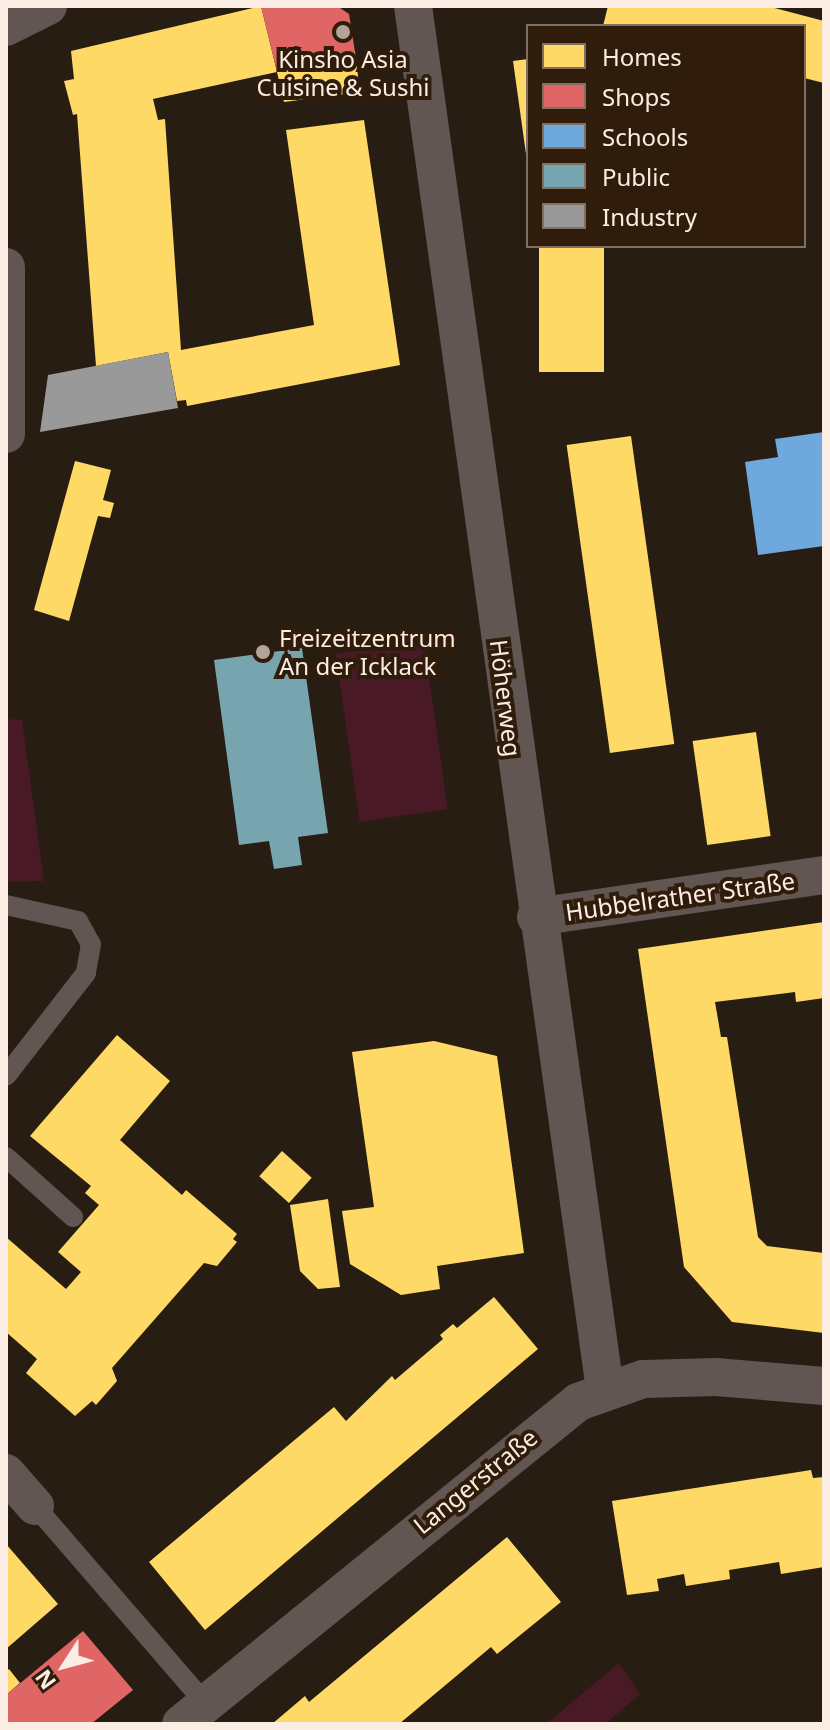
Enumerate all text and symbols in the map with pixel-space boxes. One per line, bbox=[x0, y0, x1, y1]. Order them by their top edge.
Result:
marker: Kinsho Asia Cuisine & Sushi bbox=[334, 23, 352, 41]
legend bbox=[526, 24, 806, 248]
text: Homes bbox=[602, 40, 682, 73]
place label: Kinsho Asia Cuisine & Sushi bbox=[257, 45, 429, 101]
text: Shops bbox=[602, 80, 671, 113]
text: Schools bbox=[602, 120, 688, 153]
text: Public bbox=[602, 160, 670, 193]
text: Industry bbox=[602, 200, 697, 233]
place label: Freizeitzentrum An der Icklack bbox=[279, 624, 456, 680]
street label: Höherweg bbox=[485, 638, 527, 758]
marker: Freizeitzentrum An der Icklack bbox=[254, 643, 272, 661]
street label: Hubbelrather Straße bbox=[563, 866, 797, 926]
street label: Langerstraße bbox=[407, 1422, 543, 1540]
north arrow bbox=[24, 1626, 104, 1706]
text: N bbox=[27, 1664, 62, 1696]

